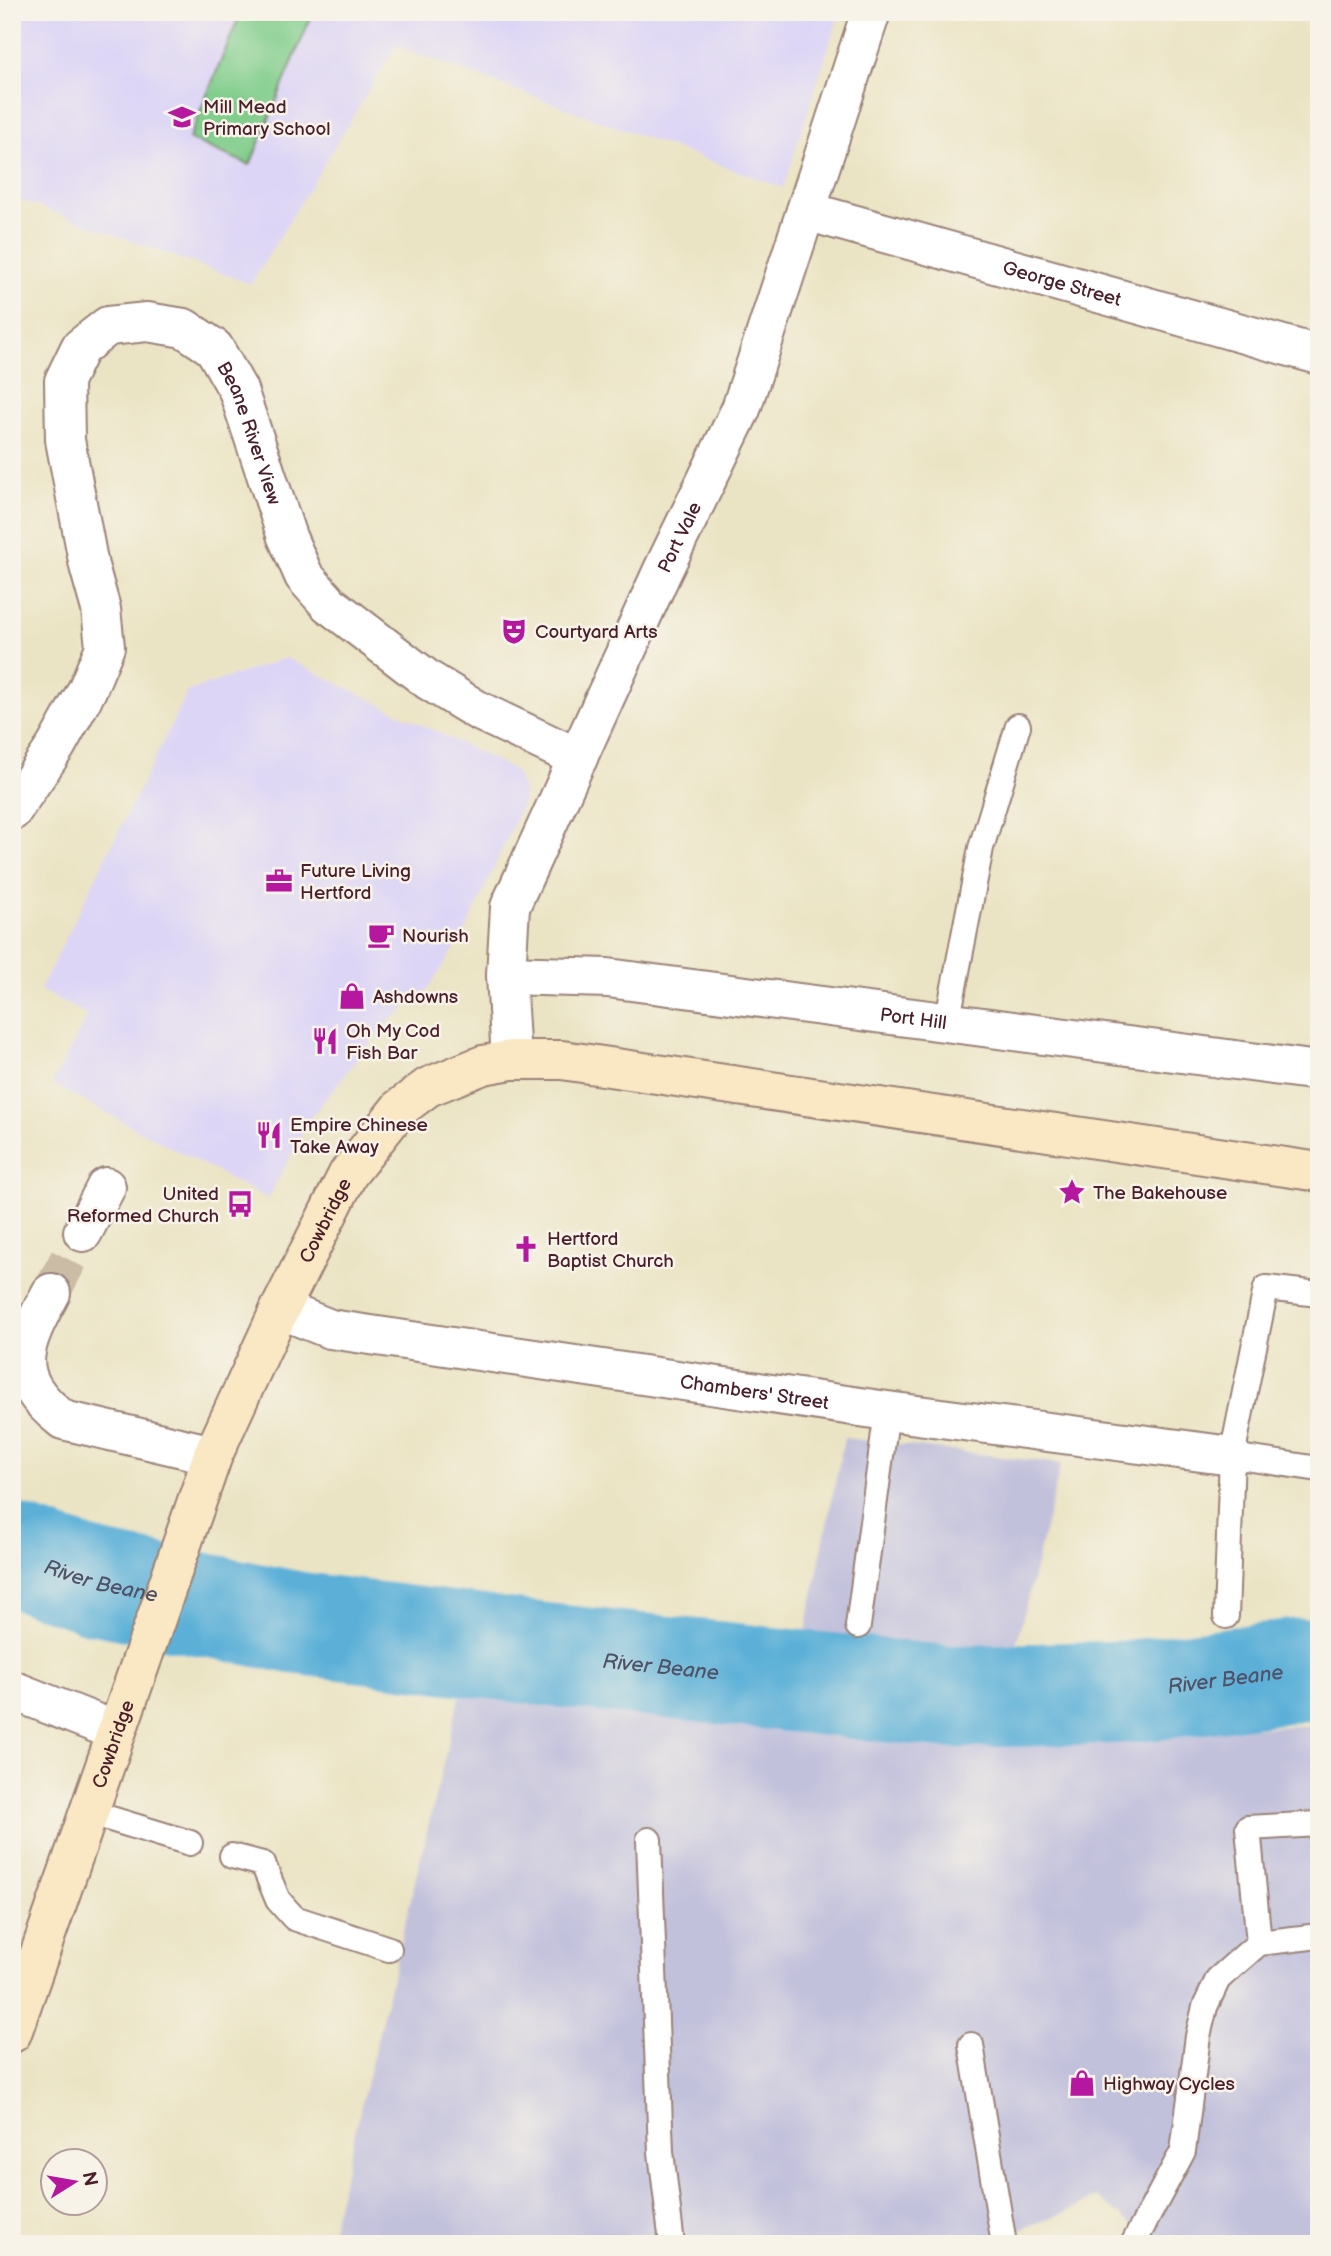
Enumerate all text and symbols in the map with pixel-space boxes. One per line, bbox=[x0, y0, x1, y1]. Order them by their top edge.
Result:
place label: Mill Mead Primary School bbox=[203, 96, 331, 141]
school or university icon: Mill Mead Primary School bbox=[167, 102, 197, 132]
street label: George Street bbox=[1000, 257, 1124, 312]
street label: Beane River View bbox=[211, 358, 286, 508]
street label: Port Vale bbox=[653, 499, 707, 577]
theatre icon: Courtyard Arts bbox=[499, 616, 529, 646]
place label: Courtyard Arts bbox=[535, 621, 658, 644]
place label: Future Living Hertford bbox=[300, 860, 411, 905]
office icon: Future Living Hertford bbox=[264, 866, 294, 896]
cafe icon: Nourish bbox=[366, 920, 396, 950]
place label: Nourish bbox=[402, 925, 469, 948]
shop icon: Ashdowns bbox=[337, 981, 367, 1011]
place label: Ashdowns bbox=[373, 986, 458, 1009]
street label: Port Hill bbox=[878, 1004, 948, 1035]
place label: Oh My Cod Fish Bar bbox=[346, 1020, 440, 1065]
restaurant icon: Oh My Cod Fish Bar bbox=[310, 1026, 340, 1056]
place label: Empire Chinese Take Away bbox=[290, 1114, 428, 1159]
restaurant icon: Empire Chinese Take Away bbox=[254, 1120, 284, 1150]
street label: Cowbridge bbox=[295, 1175, 357, 1267]
place icon: The Bakehouse bbox=[1057, 1177, 1087, 1207]
place label: The Bakehouse bbox=[1093, 1182, 1227, 1205]
place label: United Reformed Church bbox=[67, 1183, 219, 1228]
bus stop icon: United Reformed Church bbox=[225, 1189, 255, 1219]
place label: Hertford Baptist Church bbox=[547, 1228, 674, 1273]
church icon: Hertford Baptist Church bbox=[511, 1234, 541, 1264]
street label: Chambers' Street bbox=[678, 1371, 830, 1415]
water label: River Beane bbox=[41, 1555, 160, 1608]
water label: River Beane bbox=[601, 1649, 720, 1686]
water label: River Beane bbox=[1166, 1660, 1285, 1700]
street label: Cowbridge bbox=[88, 1697, 140, 1792]
shop icon: Highway Cycles bbox=[1067, 2068, 1097, 2098]
place label: Highway Cycles bbox=[1103, 2073, 1235, 2096]
north arrow bbox=[38, 2148, 108, 2218]
text: N bbox=[77, 2170, 102, 2188]

